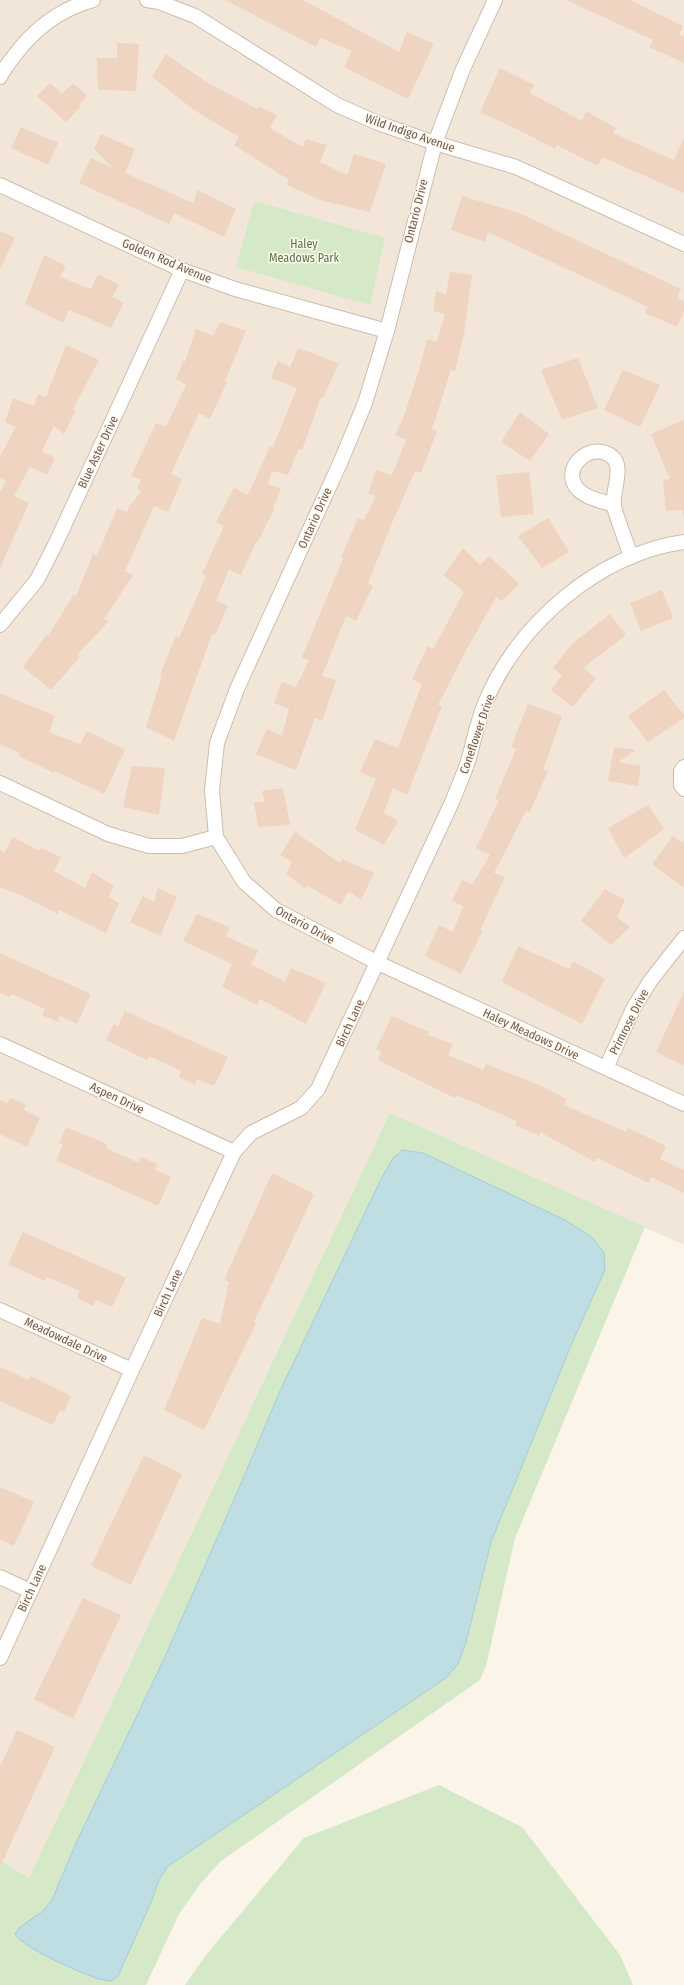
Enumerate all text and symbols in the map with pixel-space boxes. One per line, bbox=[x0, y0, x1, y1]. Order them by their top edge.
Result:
street label: Wild Indigo Avenue bbox=[363, 111, 457, 155]
street label: Ontario Drive bbox=[401, 178, 431, 244]
street label: Golden Rod Avenue bbox=[120, 236, 214, 286]
park label: Haley Meadows Park bbox=[269, 237, 339, 265]
street label: Blue Aster Drive bbox=[75, 414, 121, 490]
street label: Ontario Drive bbox=[295, 485, 335, 551]
street label: Coneflower Drive bbox=[457, 692, 497, 776]
street label: Ontario Drive bbox=[273, 903, 337, 947]
street label: Primrose Drive bbox=[606, 987, 652, 1057]
street label: Birch Lane bbox=[333, 997, 367, 1049]
street label: Haley Meadows Drive bbox=[481, 1006, 581, 1062]
street label: Aspen Drive bbox=[88, 1079, 146, 1117]
street label: Birch Lane bbox=[151, 1267, 185, 1319]
street label: Meadowdale Drive bbox=[22, 1315, 110, 1365]
street label: Birch Lane bbox=[15, 1562, 49, 1614]

